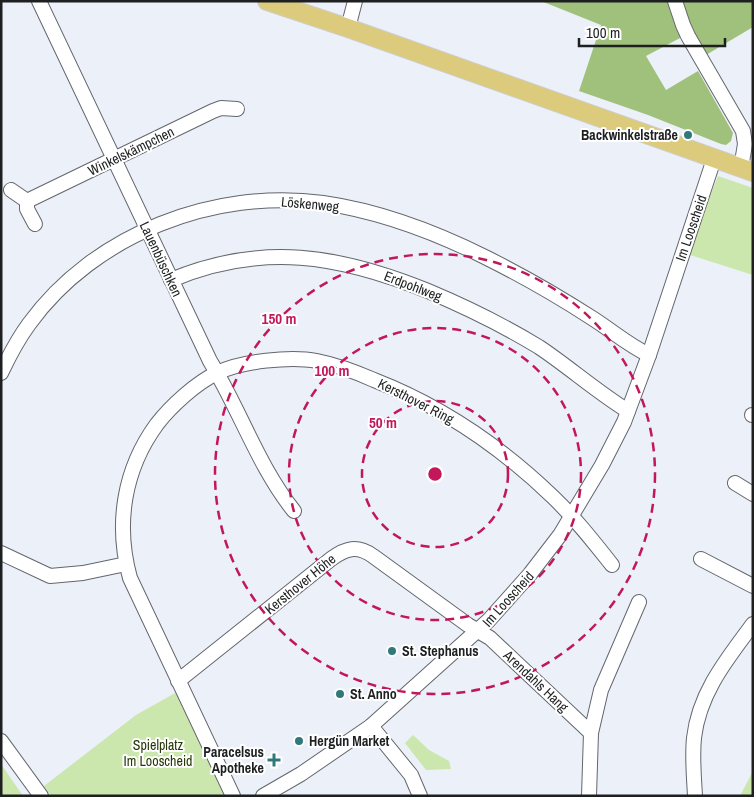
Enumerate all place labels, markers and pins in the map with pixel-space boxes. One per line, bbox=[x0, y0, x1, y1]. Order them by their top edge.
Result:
place label: Backwinkelstraße bbox=[581, 126, 678, 144]
marker: Backwinkelstraße bbox=[682, 129, 694, 141]
centre of rings bbox=[426, 465, 444, 483]
place label: St. Stephanus bbox=[402, 642, 479, 660]
marker: St. Stephanus bbox=[386, 645, 398, 657]
place label: St. Anno bbox=[350, 685, 397, 703]
marker: St. Anno bbox=[334, 688, 346, 700]
place label: Hergün Market bbox=[309, 732, 390, 750]
marker: Hergün Market bbox=[293, 735, 305, 747]
place label: Paracelsus Apotheke bbox=[203, 743, 264, 777]
marker: Paracelsus Apotheke bbox=[268, 754, 280, 766]

